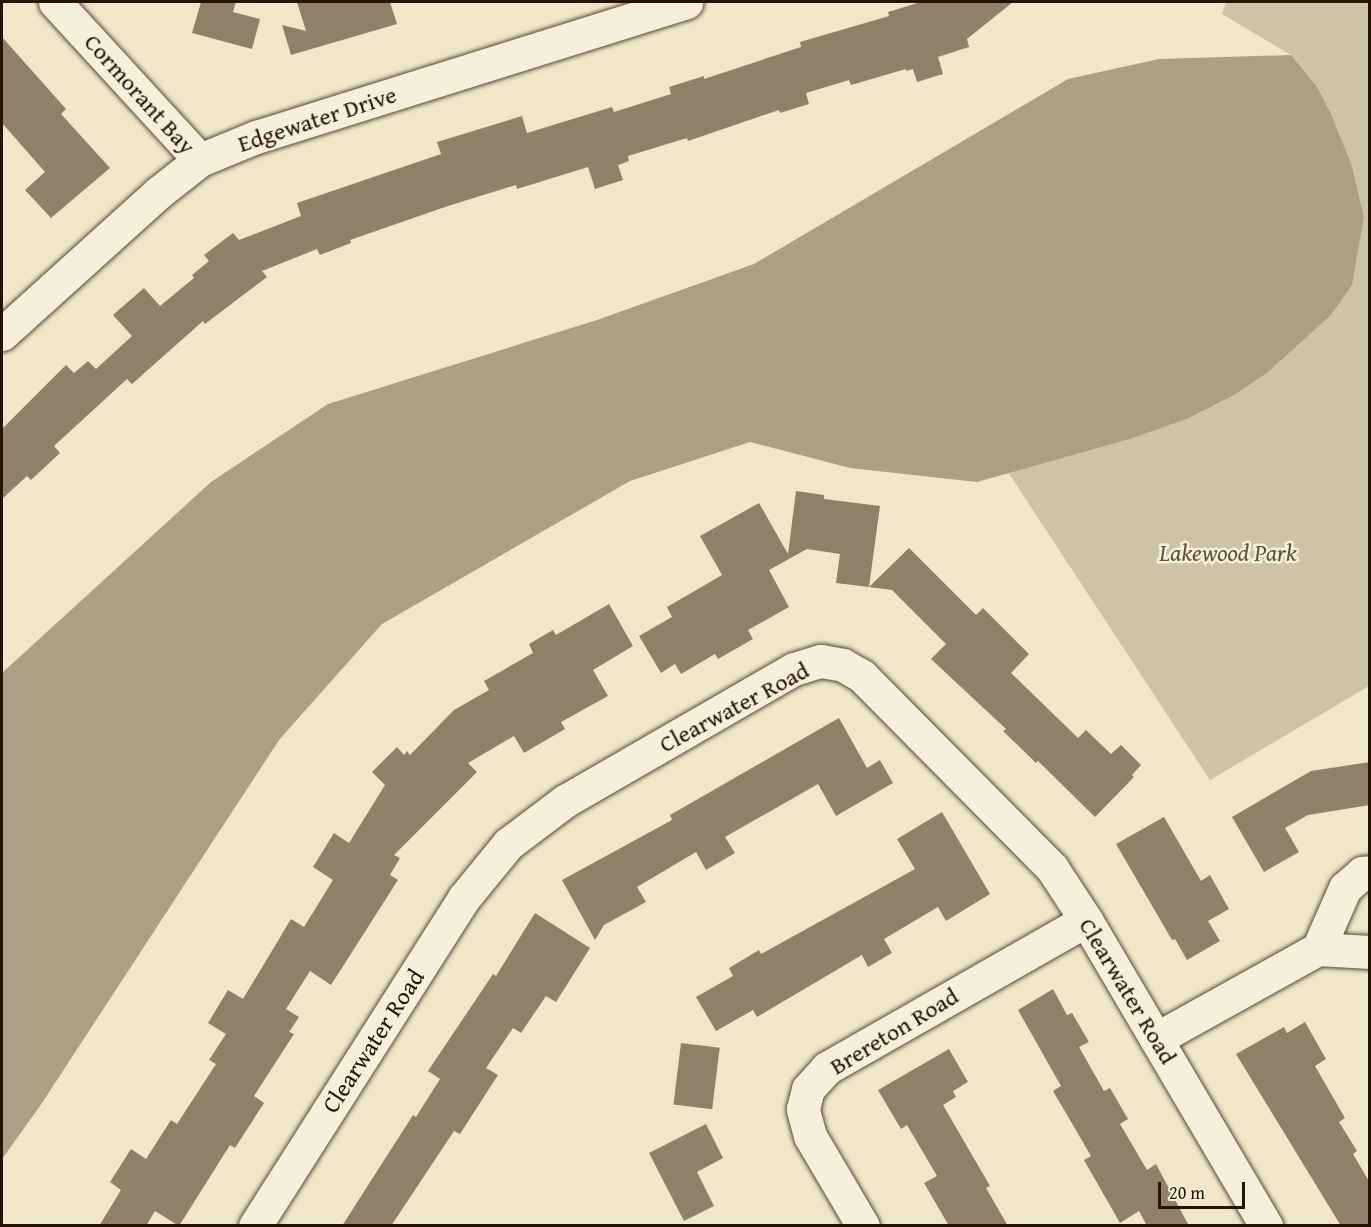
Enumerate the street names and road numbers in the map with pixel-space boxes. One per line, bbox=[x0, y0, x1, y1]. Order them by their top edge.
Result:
street label: Cormorant Bay bbox=[78, 28, 202, 160]
street label: Edgewater Drive bbox=[234, 80, 400, 158]
street label: Clearwater Road bbox=[654, 655, 814, 759]
street label: Clearwater Road bbox=[1073, 913, 1183, 1069]
street label: Clearwater Road bbox=[316, 964, 430, 1118]
street label: Brereton Road bbox=[824, 981, 964, 1081]

